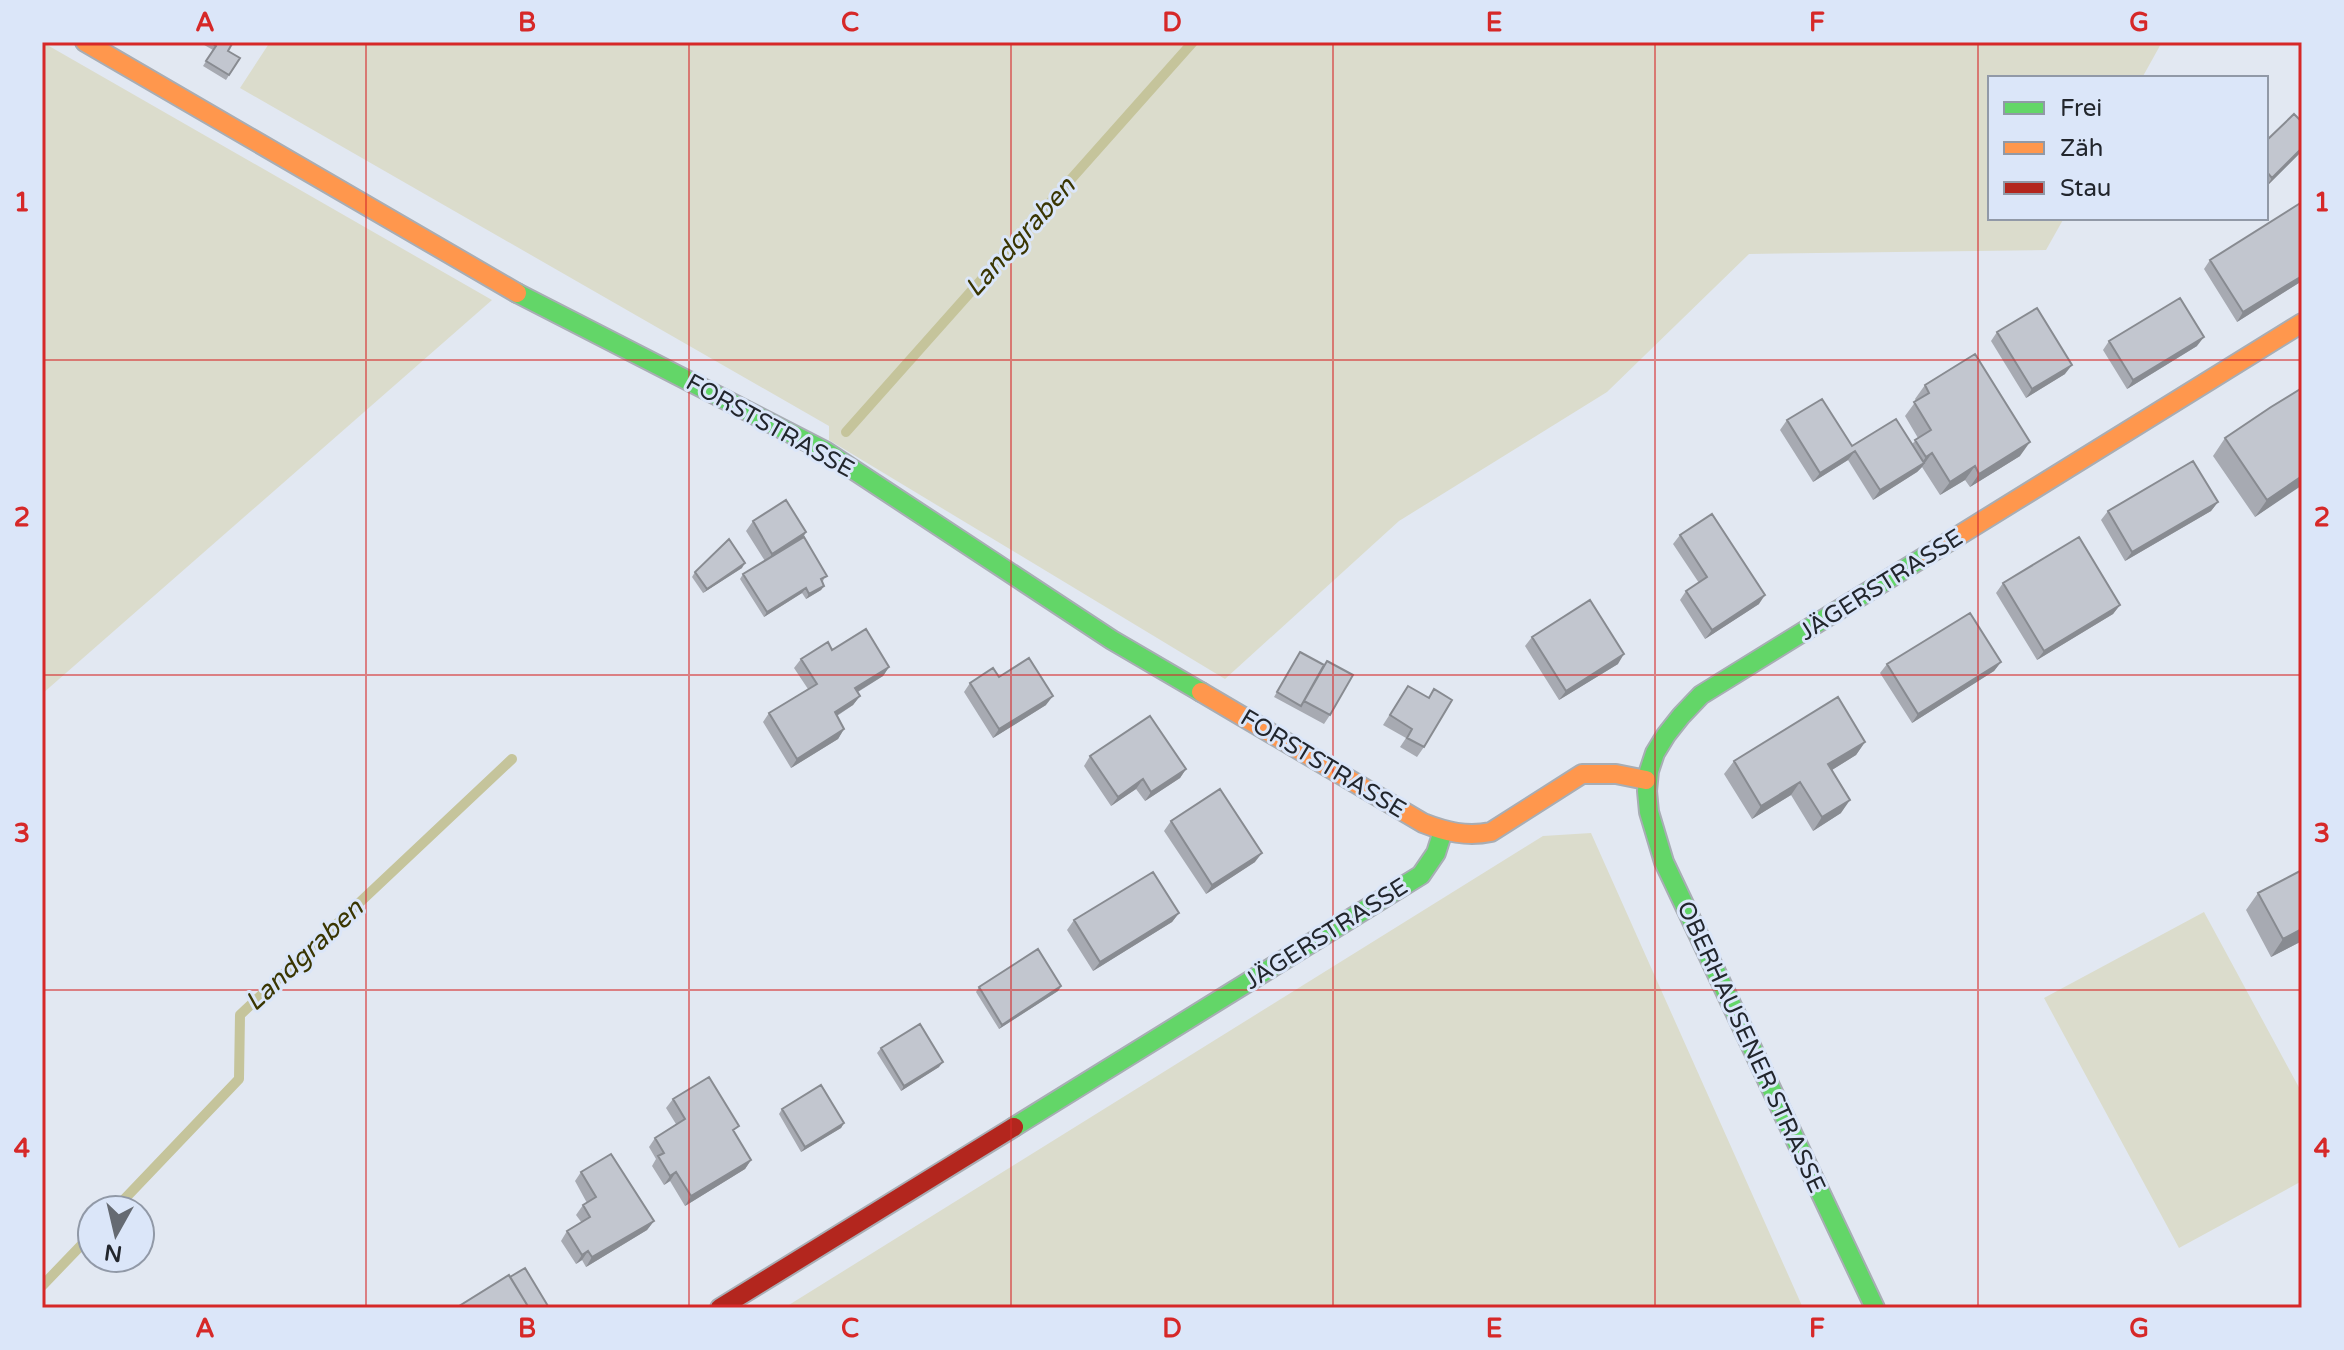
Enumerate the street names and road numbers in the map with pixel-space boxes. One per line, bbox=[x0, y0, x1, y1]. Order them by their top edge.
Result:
street label: FORSTSTRASSE bbox=[681, 368, 859, 484]
street label: JÄGERSTRASSE bbox=[1794, 523, 1968, 647]
street label: FORSTSTRASSE bbox=[1235, 703, 1411, 825]
street label: JÄGERSTRASSE bbox=[1239, 872, 1413, 996]
street label: OBERHAUSENER STRASSE bbox=[1671, 896, 1831, 1198]

